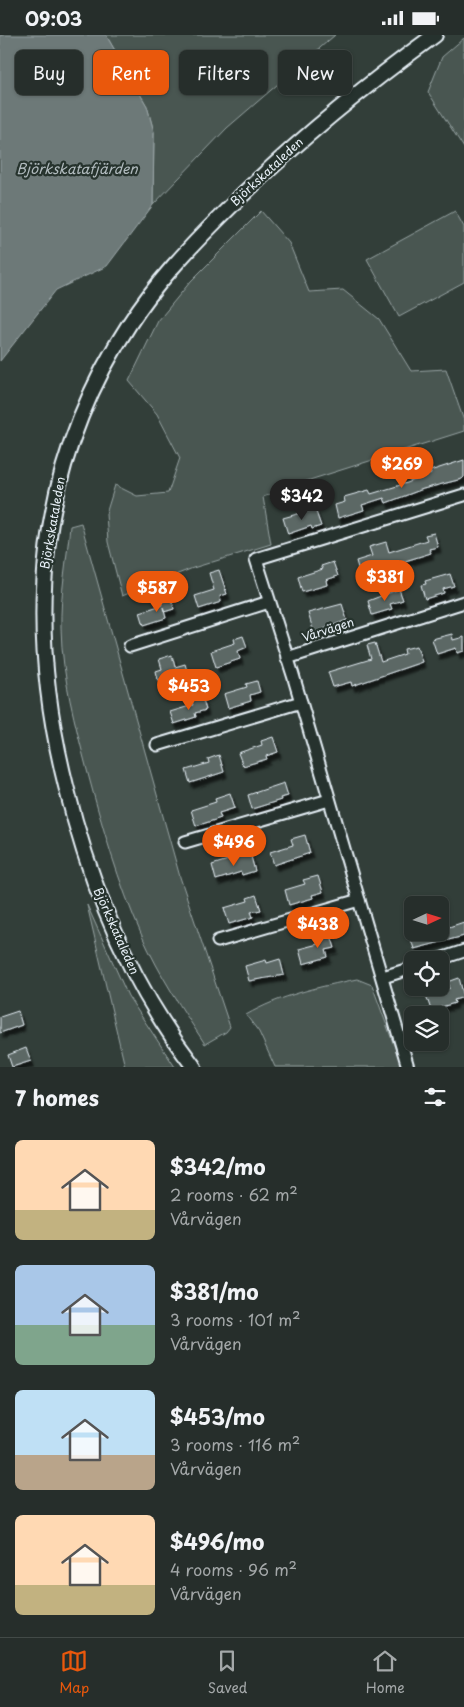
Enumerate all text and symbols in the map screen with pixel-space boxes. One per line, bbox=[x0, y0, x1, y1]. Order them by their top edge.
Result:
text: 09:03 bbox=[25, 4, 82, 32]
chip: Buy bbox=[15, 50, 83, 95]
chip: Rent bbox=[93, 50, 169, 95]
chip: Filters bbox=[179, 50, 268, 95]
chip: New bbox=[278, 50, 352, 95]
street label: Björkskataleden bbox=[226, 133, 307, 210]
water label: Björkskatafjärden bbox=[16, 158, 138, 179]
pin: $269 bbox=[372, 447, 432, 489]
text: $269 bbox=[381, 451, 423, 475]
street label: Björkskataleden bbox=[35, 475, 69, 570]
pin: $342 bbox=[272, 479, 332, 521]
text: $342 bbox=[281, 483, 323, 507]
pin: $381 bbox=[355, 559, 415, 602]
text: $381 bbox=[366, 564, 404, 588]
pin: $587 bbox=[127, 571, 187, 613]
text: $587 bbox=[137, 575, 177, 599]
street label: Vårvägen bbox=[299, 612, 356, 646]
pin: $453 bbox=[159, 669, 219, 711]
text: $453 bbox=[168, 673, 210, 697]
pin: $496 bbox=[204, 825, 264, 867]
text: $496 bbox=[213, 829, 255, 853]
street label: Björkskataleden bbox=[90, 884, 144, 977]
north arrow bbox=[404, 896, 449, 941]
map controls bbox=[404, 896, 449, 1051]
pin: $438 bbox=[288, 907, 348, 949]
text: $438 bbox=[297, 911, 339, 935]
button: locate bbox=[404, 951, 449, 996]
button: layers bbox=[404, 1006, 449, 1051]
text: 7 homes bbox=[15, 1081, 99, 1113]
icon: filters bbox=[421, 1083, 449, 1111]
text: $342/mo bbox=[170, 1150, 266, 1182]
icon: home bbox=[55, 1160, 115, 1220]
text: 2 rooms · 62 m² bbox=[170, 1182, 298, 1206]
text: Vårvägen bbox=[170, 1206, 242, 1230]
text: $381/mo bbox=[170, 1275, 259, 1307]
icon: home bbox=[55, 1285, 115, 1345]
text: 3 rooms · 101 m² bbox=[170, 1307, 301, 1331]
text: Vårvägen bbox=[170, 1331, 242, 1355]
text: $453/mo bbox=[170, 1400, 265, 1432]
icon: home bbox=[55, 1410, 115, 1470]
text: 3 rooms · 116 m² bbox=[170, 1432, 300, 1456]
text: Vårvägen bbox=[170, 1456, 242, 1480]
text: $496/mo bbox=[170, 1525, 264, 1557]
icon: home bbox=[55, 1535, 115, 1595]
text: 4 rooms · 96 m² bbox=[170, 1557, 297, 1581]
text: Vårvägen bbox=[170, 1581, 242, 1605]
tab: Map bbox=[59, 1647, 89, 1698]
tab: Saved bbox=[208, 1647, 247, 1698]
tab: Home bbox=[366, 1647, 405, 1698]

